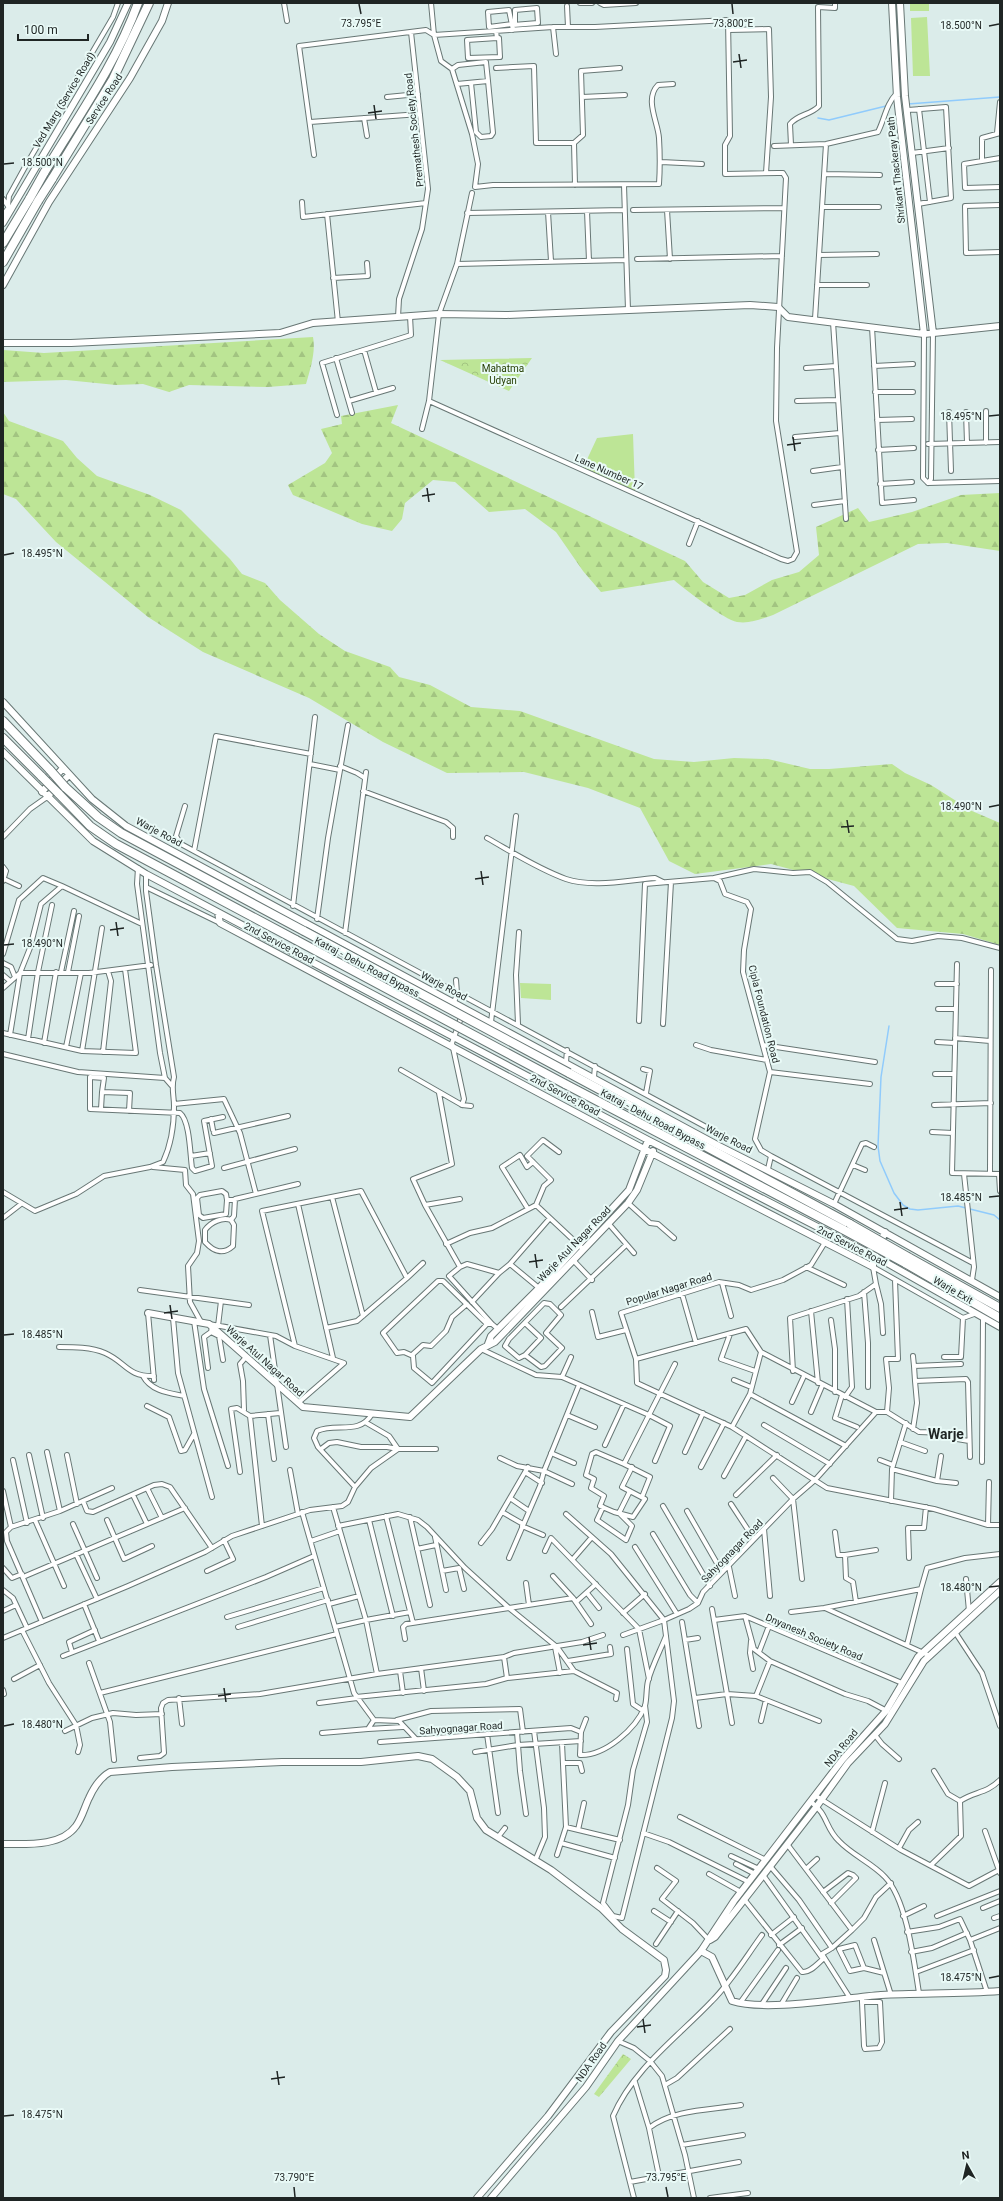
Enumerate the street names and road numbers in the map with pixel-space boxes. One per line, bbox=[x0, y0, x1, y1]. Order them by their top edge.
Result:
street label: Ved Marg (Service Road) bbox=[31, 50, 98, 150]
street label: Service Road bbox=[84, 72, 124, 126]
street label: Premathesh Society Road bbox=[403, 73, 425, 187]
street label: Shrikant Thackeray Path bbox=[885, 116, 907, 224]
street label: Lane Number 17 bbox=[573, 452, 645, 492]
street label: Warje Road bbox=[134, 815, 184, 849]
street label: 2nd Service Road bbox=[242, 920, 316, 966]
street label: Katraj - Dehu Road Bypass bbox=[313, 935, 421, 999]
street label: Cipla Foundation Road bbox=[747, 964, 781, 1064]
street label: Warje Road bbox=[419, 969, 469, 1003]
street label: 2nd Service Road bbox=[528, 1072, 602, 1118]
street label: Katraj - Dehu Road Bypass bbox=[599, 1087, 707, 1151]
street label: Warje Road bbox=[704, 1123, 754, 1155]
street label: Warje Atul Nagar Road bbox=[535, 1204, 613, 1284]
street label: 2nd Service Road bbox=[815, 1224, 889, 1268]
street label: Popular Nagar Road bbox=[625, 1271, 713, 1307]
street label: Warje Exit bbox=[931, 1274, 975, 1306]
street label: Warje Atul Nagar Road bbox=[224, 1323, 306, 1399]
street label: Sahyognagar Road bbox=[699, 1517, 765, 1585]
street label: Dnyanesh Society Road bbox=[764, 1612, 864, 1662]
street label: Sahyognagar Road bbox=[419, 1720, 503, 1736]
street label: NDA Road bbox=[822, 1727, 860, 1769]
street label: NDA Road bbox=[573, 2040, 609, 2084]

